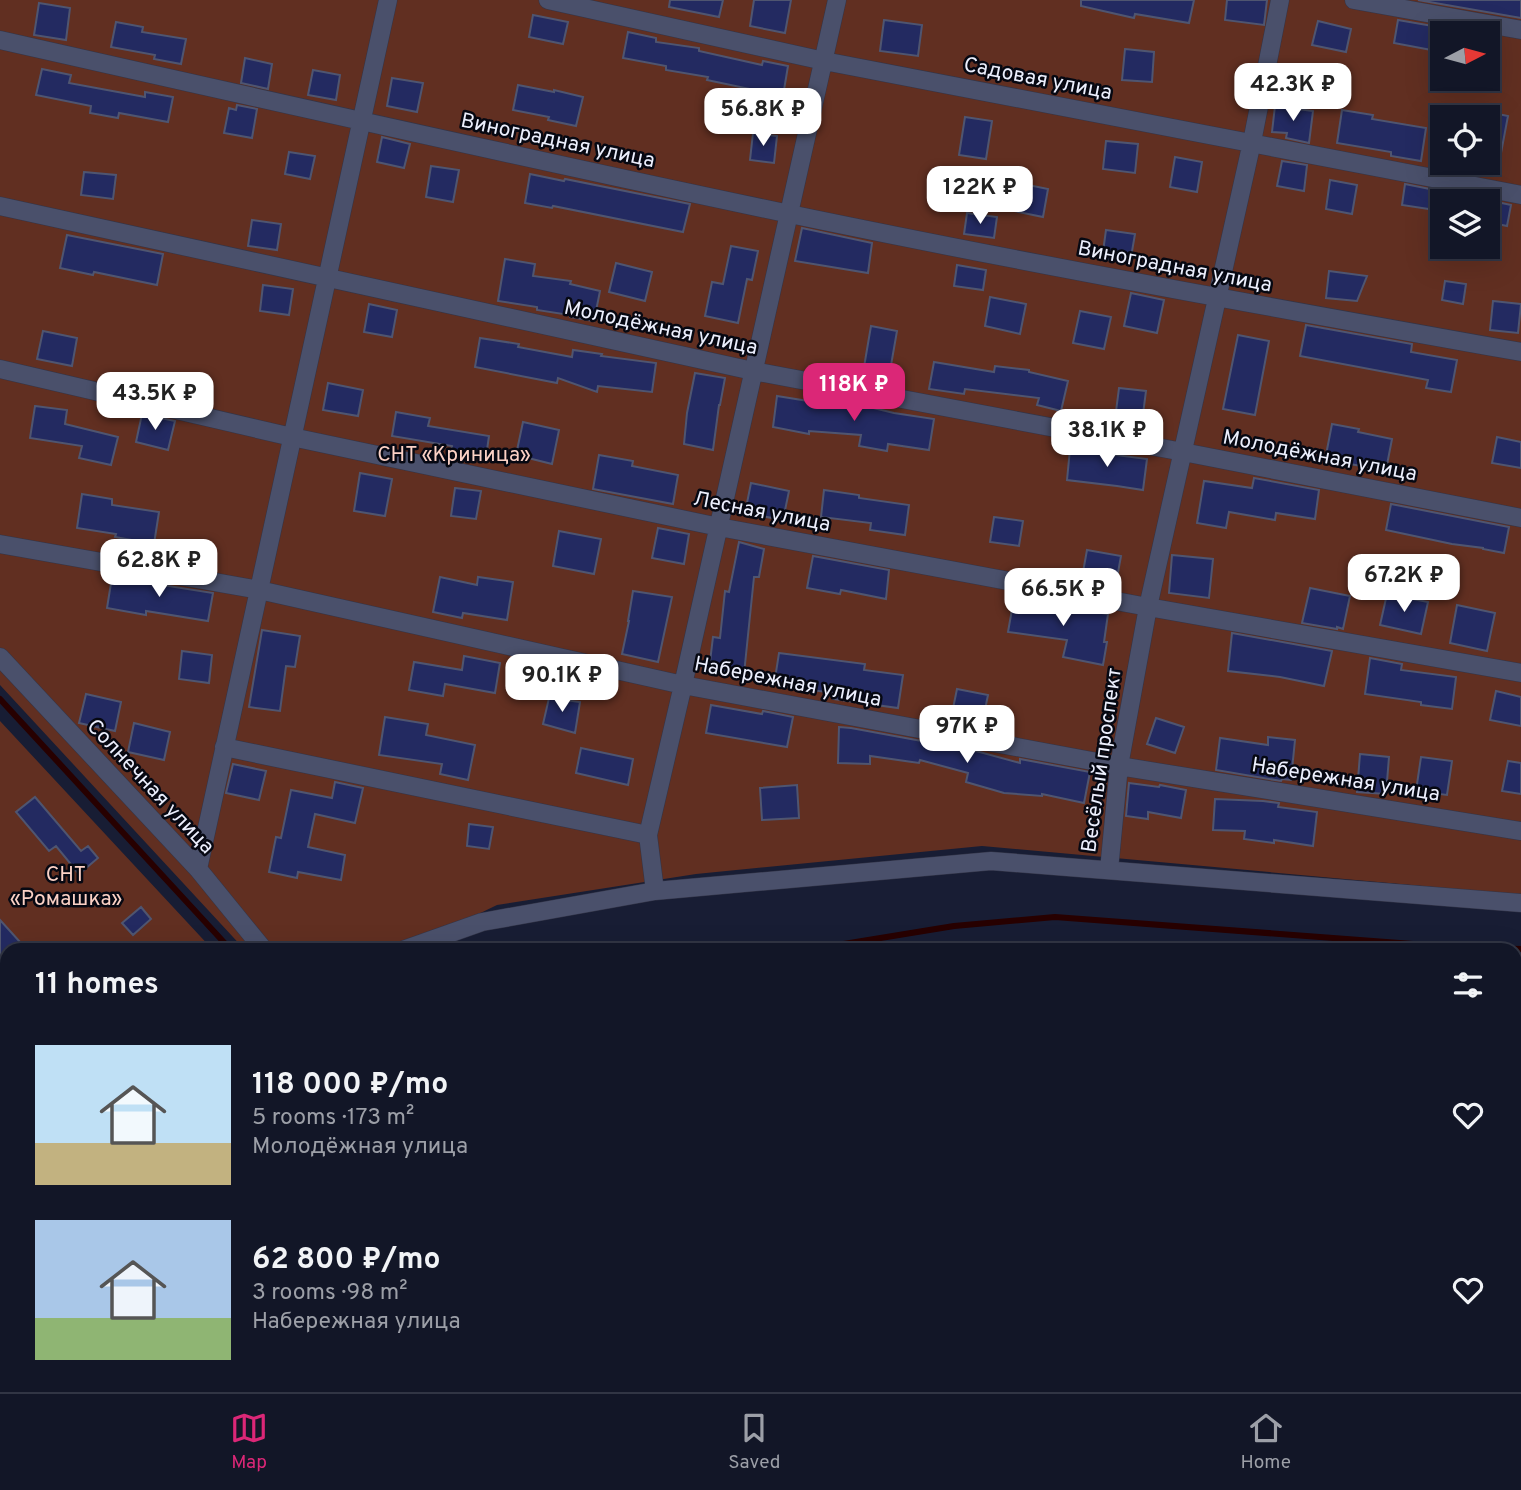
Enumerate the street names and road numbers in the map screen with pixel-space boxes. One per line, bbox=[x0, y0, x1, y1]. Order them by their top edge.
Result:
street label: Садовая улица bbox=[961, 52, 1114, 107]
street label: Виноградная улица bbox=[458, 108, 657, 175]
street label: Виноградная улица bbox=[1075, 235, 1274, 300]
street label: Молодёжная улица bbox=[561, 295, 760, 362]
street label: Молодёжная улица bbox=[1220, 424, 1419, 489]
street label: Лесная улица bbox=[691, 486, 833, 539]
street label: Набережная улица bbox=[692, 651, 884, 714]
street label: Весёлый проспект bbox=[1076, 666, 1129, 854]
street label: Солнечная улица bbox=[80, 714, 220, 860]
street label: Набережная улица bbox=[1250, 752, 1442, 809]

